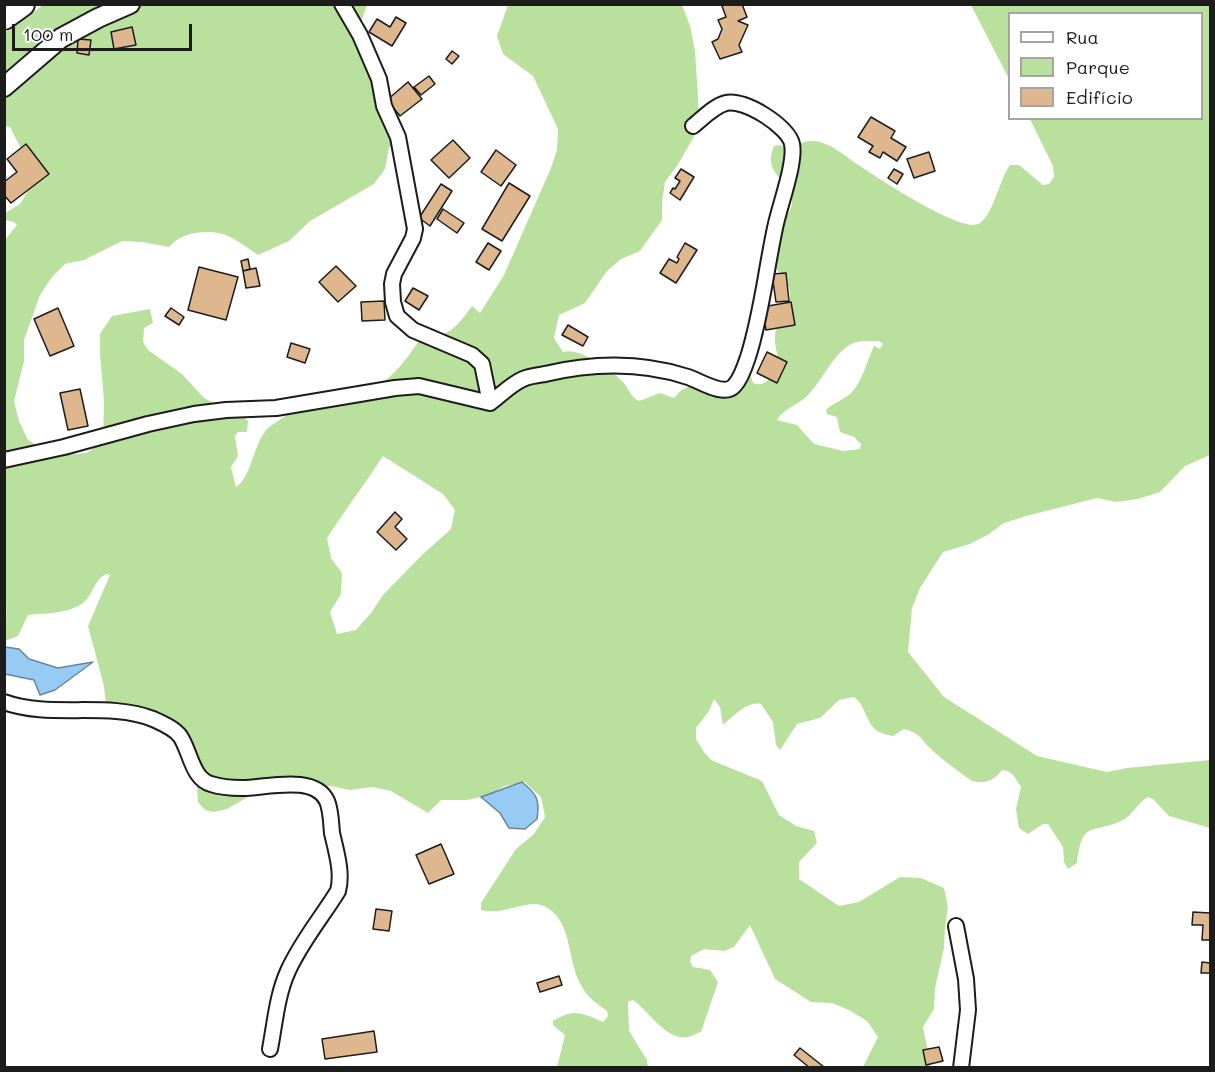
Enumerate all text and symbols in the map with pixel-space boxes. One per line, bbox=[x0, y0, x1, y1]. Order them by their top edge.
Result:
scale bar bbox=[15, 12, 195, 50]
legend bbox=[1008, 12, 1203, 120]
text: 100 m bbox=[23, 22, 73, 46]
text: Rua bbox=[1066, 25, 1099, 49]
text: Parque bbox=[1066, 55, 1130, 79]
text: Edifício bbox=[1066, 85, 1133, 109]

